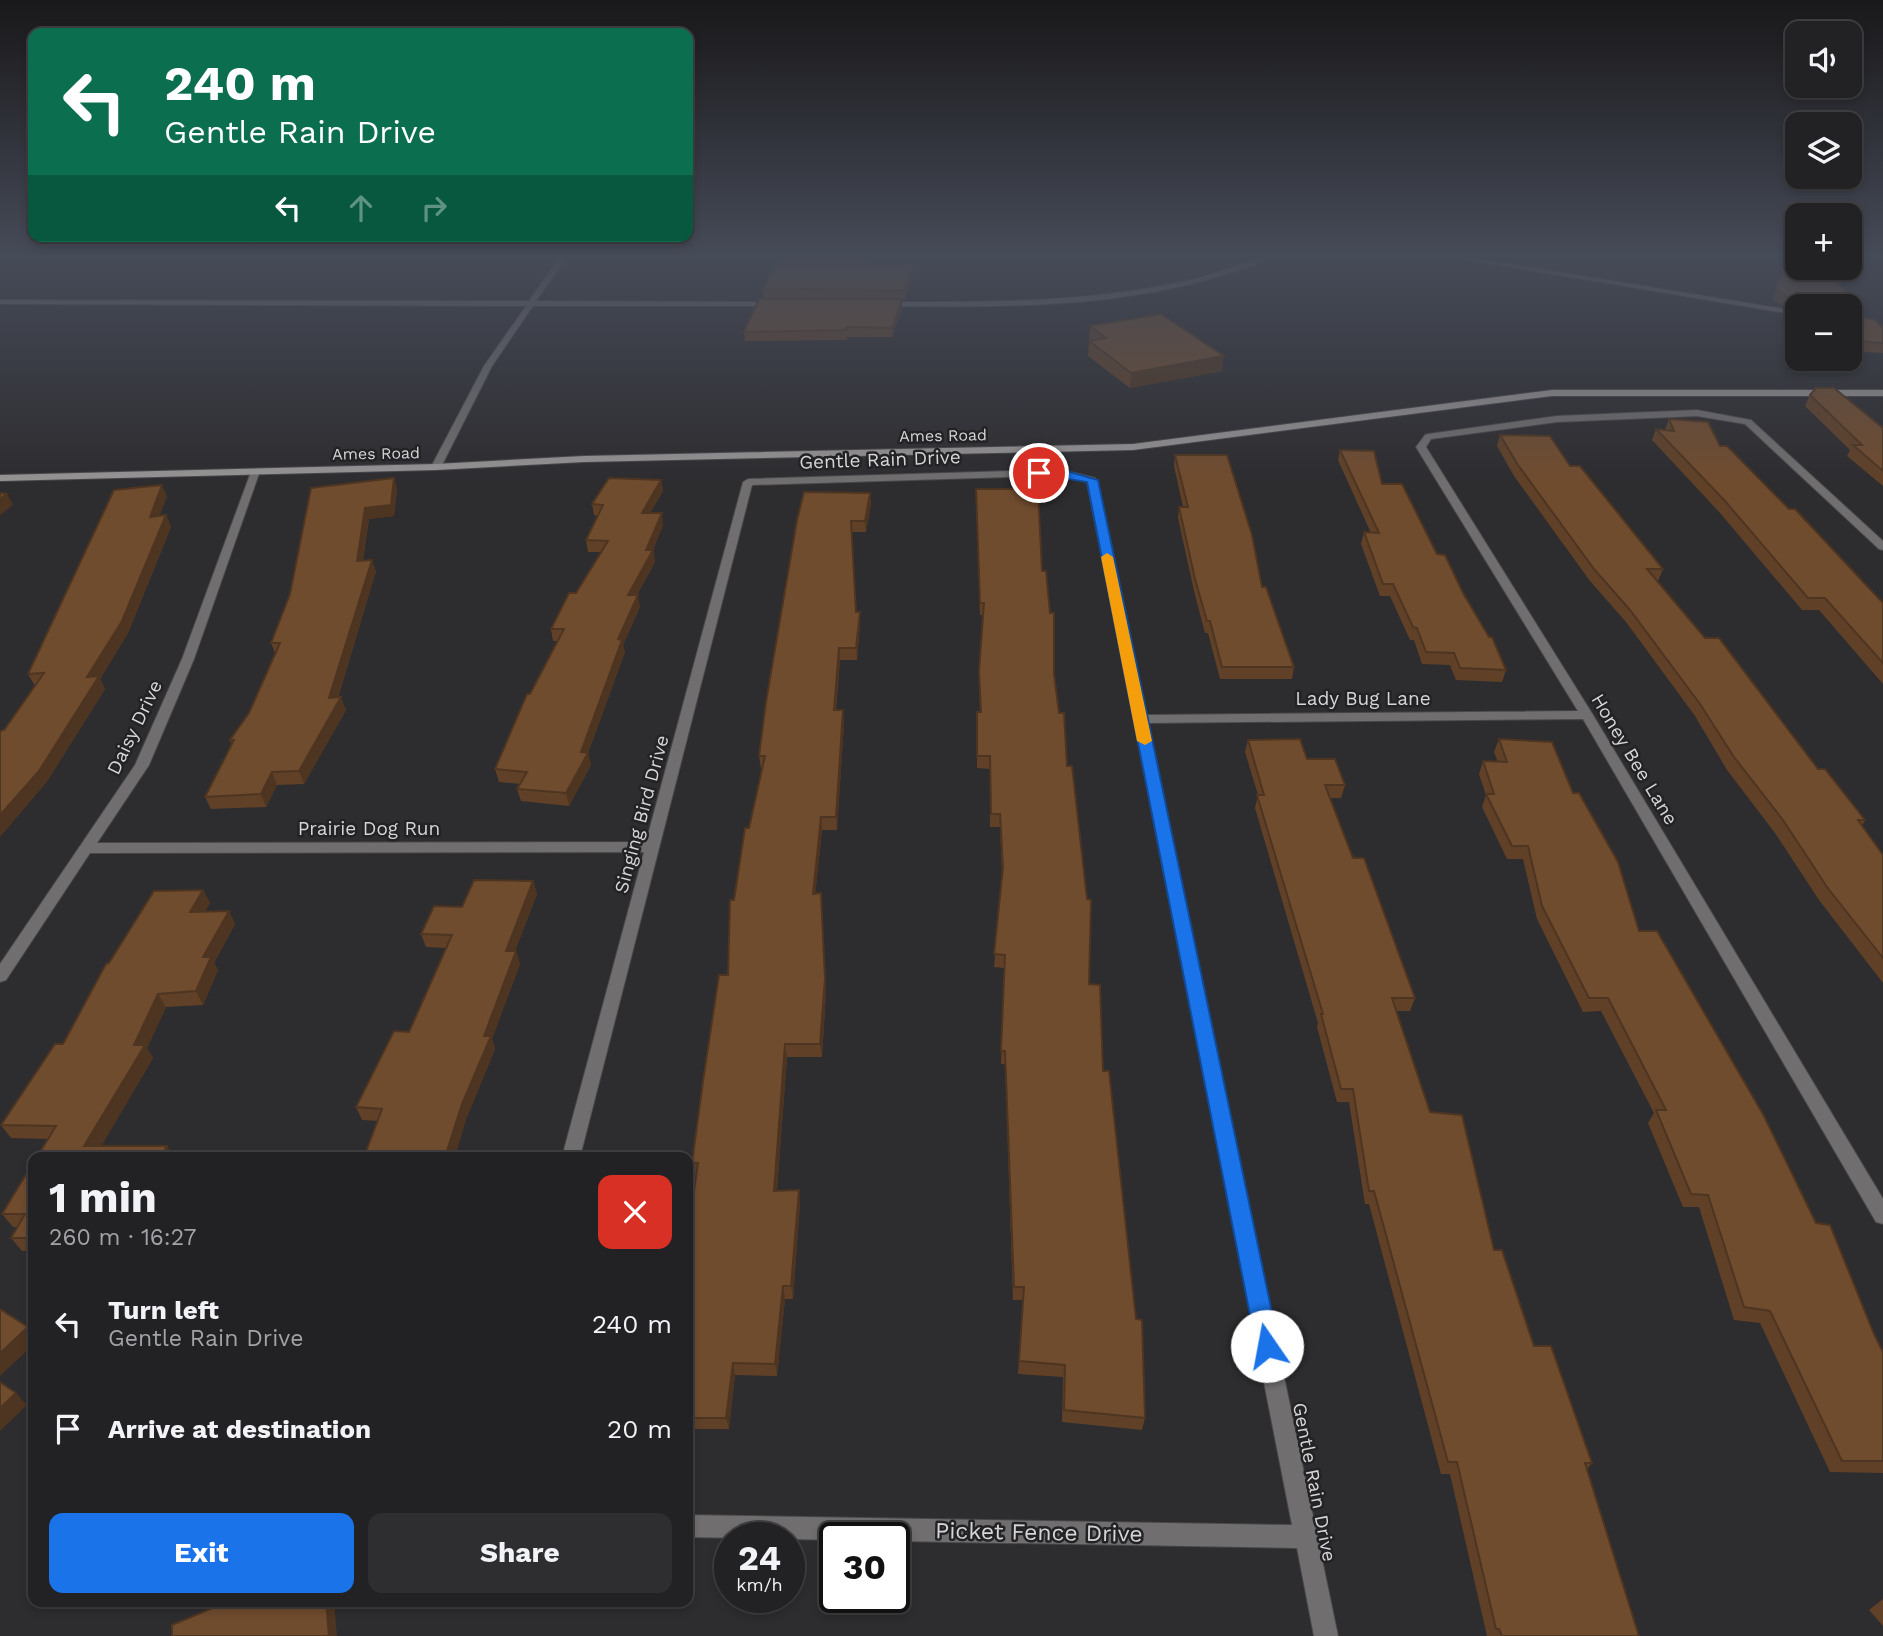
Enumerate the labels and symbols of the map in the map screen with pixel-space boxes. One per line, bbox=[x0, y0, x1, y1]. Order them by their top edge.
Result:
street label: Ames Road bbox=[899, 425, 987, 446]
street label: Ames Road bbox=[332, 443, 420, 464]
pin bbox=[1009, 443, 1069, 503]
street label: Gentle Rain Drive bbox=[799, 445, 961, 474]
street label: Daisy Drive bbox=[102, 676, 167, 778]
street label: Lady Bug Lane bbox=[1295, 687, 1431, 710]
street label: Honey Bee Lane bbox=[1586, 690, 1683, 829]
street label: Singing Bird Drive bbox=[609, 732, 674, 896]
street label: Prairie Dog Run bbox=[298, 817, 440, 840]
position arrow bbox=[1230, 1309, 1304, 1383]
street label: Gentle Rain Drive bbox=[1288, 1401, 1341, 1564]
street label: Picket Fence Drive bbox=[935, 1517, 1143, 1548]
speed limit sign: 30 bbox=[819, 1522, 910, 1613]

